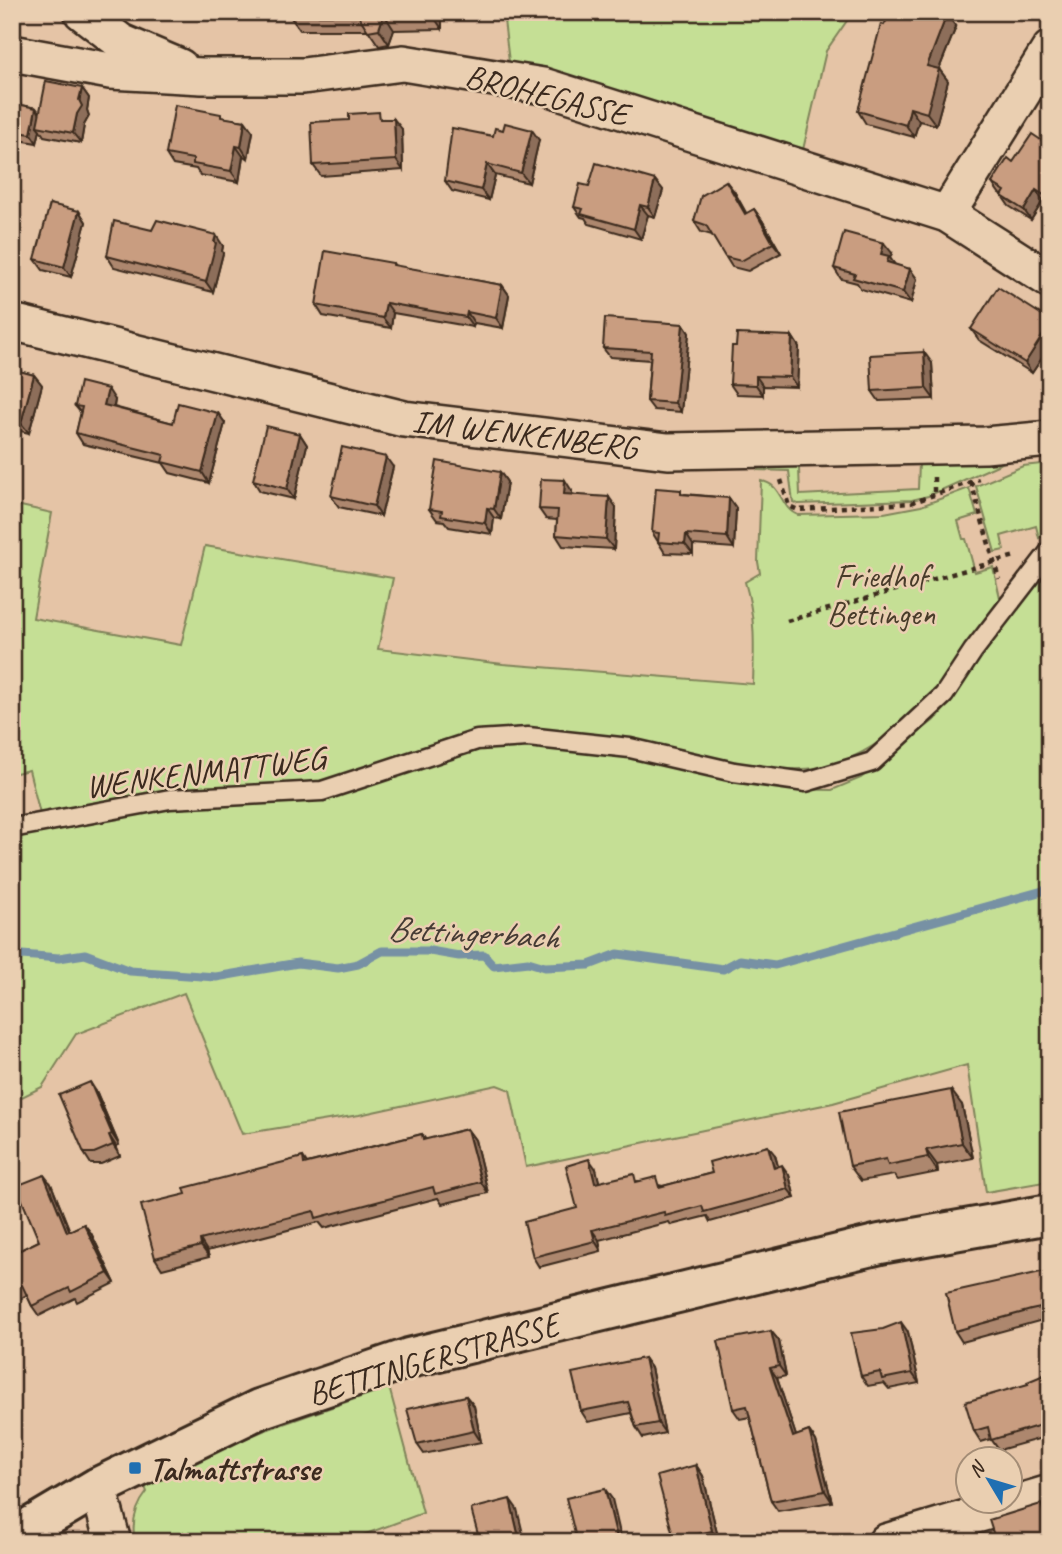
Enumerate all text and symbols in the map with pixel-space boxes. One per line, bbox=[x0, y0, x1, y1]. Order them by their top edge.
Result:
street label: BROHEGASSE bbox=[461, 54, 637, 137]
street label: IM WENKENBERG bbox=[410, 399, 643, 469]
park label: Friedhof Bettingen bbox=[827, 555, 935, 635]
street label: WENKENMATTWEG bbox=[83, 736, 331, 807]
water label: Bettingerbach bbox=[387, 906, 562, 960]
street label: BETTINGERSTRASSE bbox=[303, 1302, 567, 1415]
north arrow bbox=[954, 1446, 1024, 1516]
place label: Talmattstrasse bbox=[149, 1448, 323, 1490]
text: N bbox=[963, 1456, 991, 1482]
marker: Talmattstrasse bbox=[127, 1460, 143, 1476]

